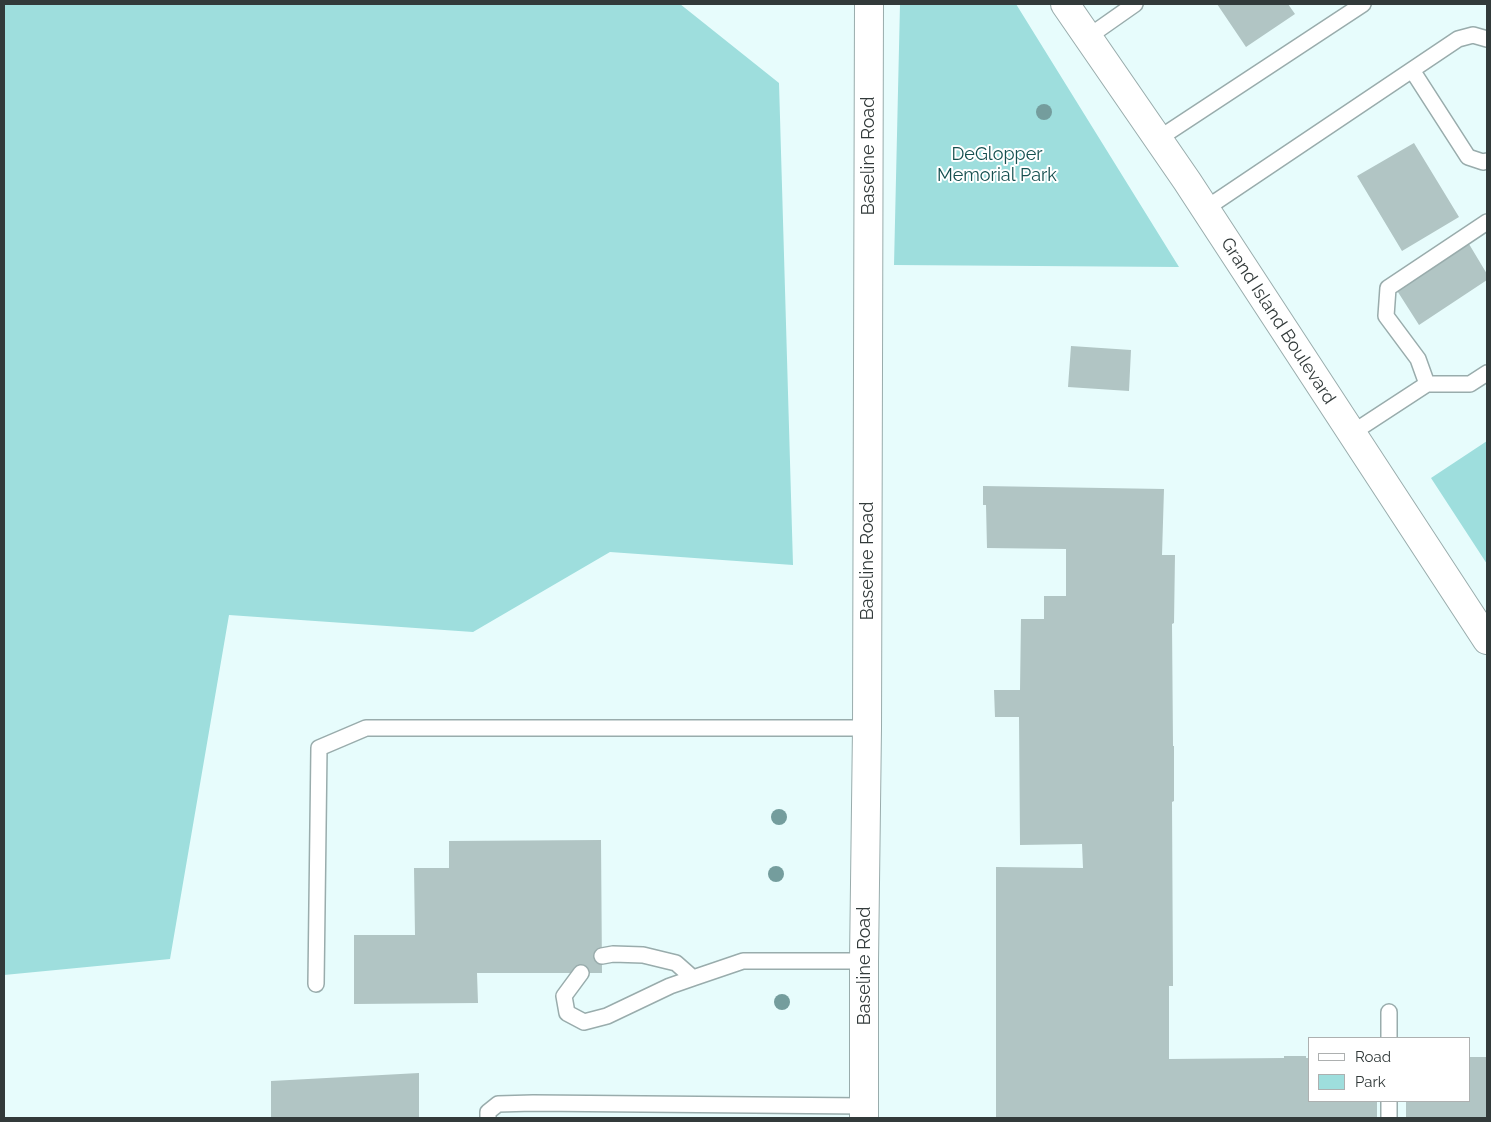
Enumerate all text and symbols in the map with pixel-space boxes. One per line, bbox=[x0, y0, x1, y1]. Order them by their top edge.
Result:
street label: Baseline Road bbox=[858, 97, 880, 215]
park label: DeGlopper Memorial Park bbox=[937, 144, 1057, 186]
street label: Grand Island Boulevard bbox=[1216, 234, 1340, 408]
street label: Baseline Road bbox=[857, 502, 879, 620]
street label: Baseline Road bbox=[854, 907, 876, 1025]
legend bbox=[1308, 1037, 1471, 1102]
text: Road bbox=[1355, 1048, 1391, 1066]
text: Park bbox=[1355, 1073, 1386, 1091]

